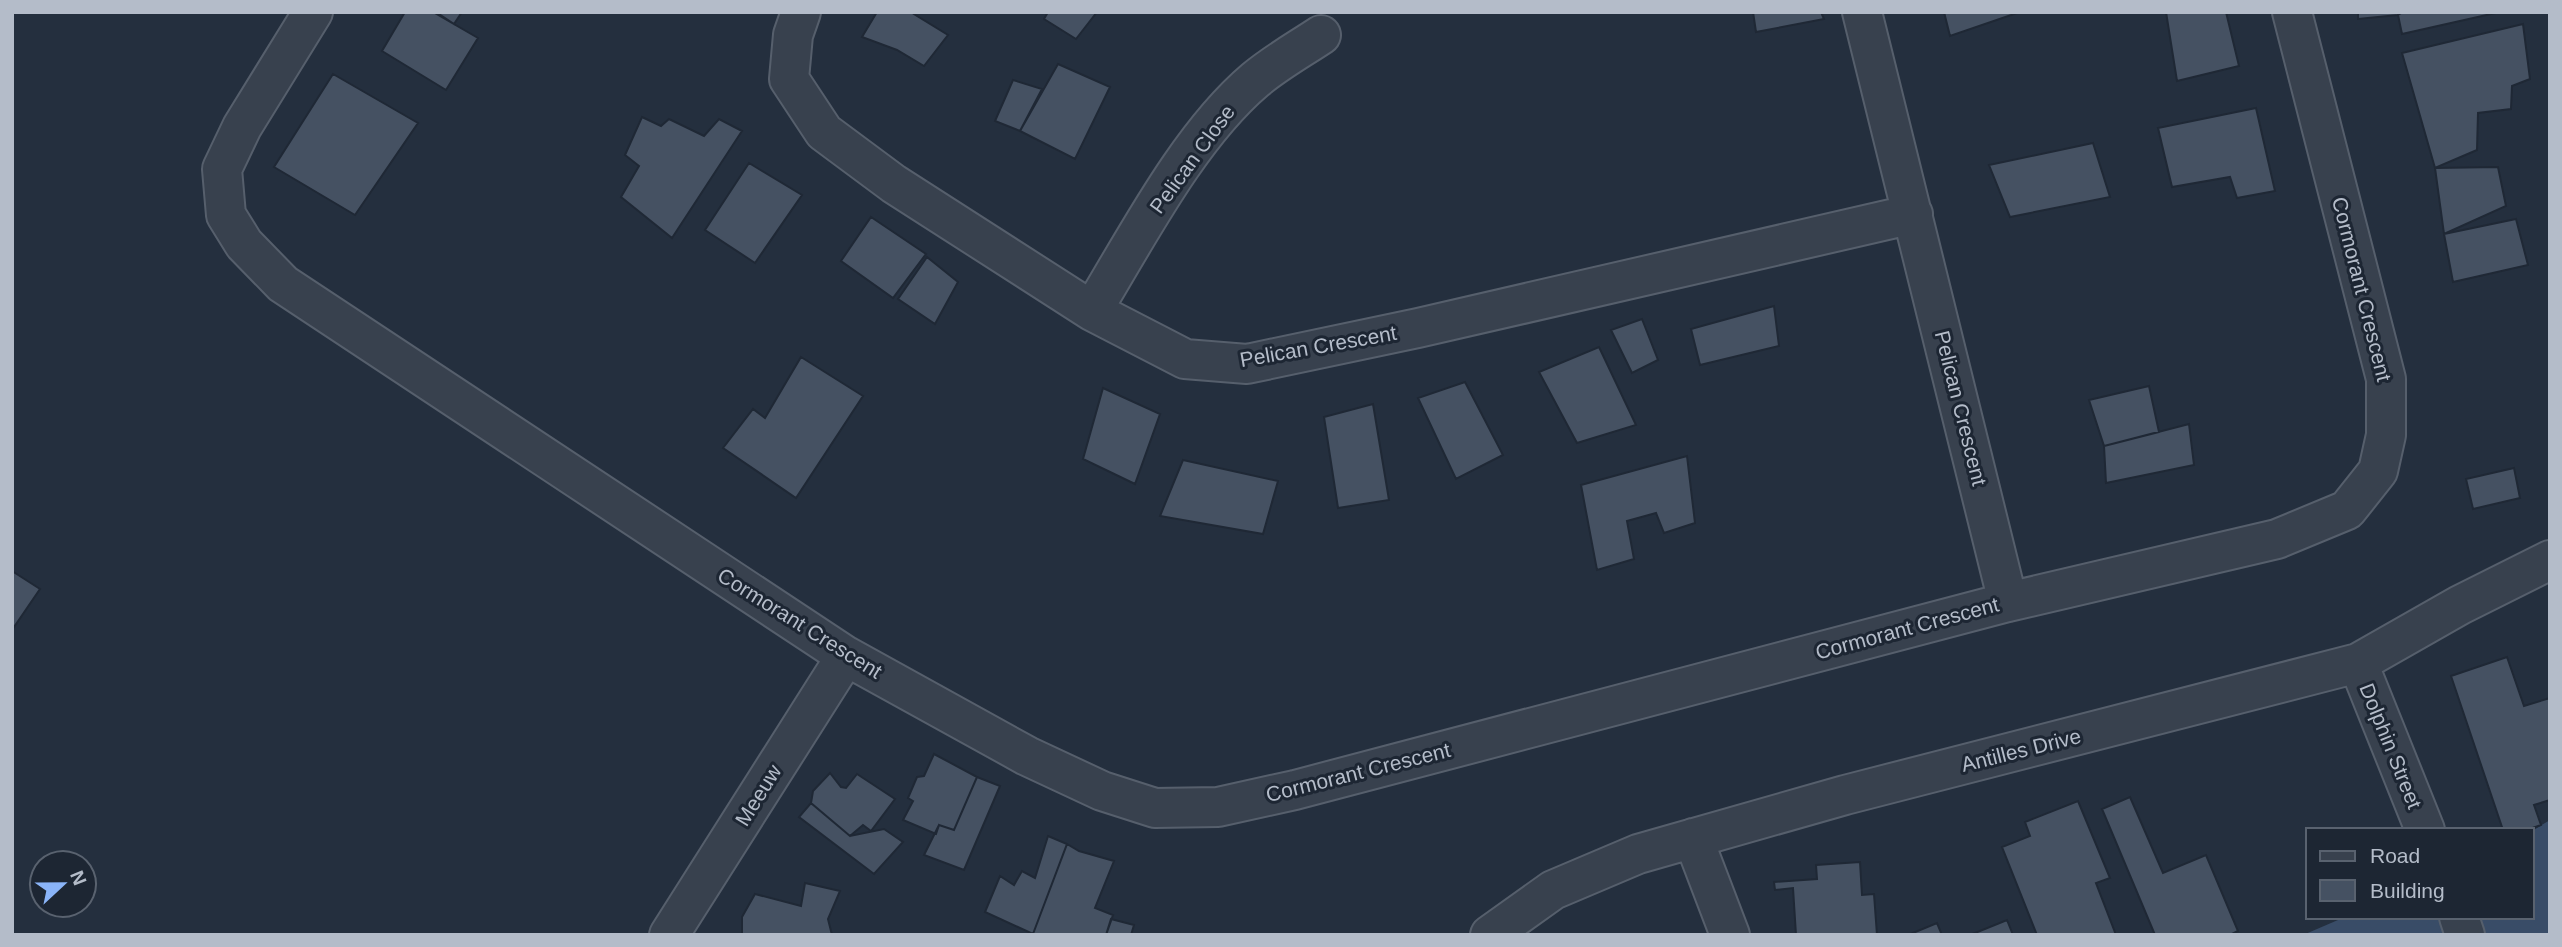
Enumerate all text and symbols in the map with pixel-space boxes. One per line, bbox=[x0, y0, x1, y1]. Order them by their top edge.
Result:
street label: Pelican Close bbox=[1145, 100, 1239, 218]
street label: Cormorant Crescent bbox=[2328, 194, 2396, 384]
street label: Pelican Crescent bbox=[1238, 321, 1398, 371]
street label: Pelican Crescent bbox=[1931, 328, 1991, 488]
street label: Cormorant Crescent bbox=[714, 563, 886, 683]
street label: Cormorant Crescent bbox=[1813, 592, 2001, 664]
street label: Dolphin Street bbox=[2355, 680, 2427, 812]
street label: Antilles Drive bbox=[1959, 724, 2083, 776]
street label: Cormorant Crescent bbox=[1263, 738, 1453, 806]
street label: Meeuw bbox=[730, 759, 786, 830]
legend bbox=[2306, 828, 2534, 919]
text: Road bbox=[2370, 844, 2420, 867]
north arrow bbox=[28, 849, 98, 919]
text: N bbox=[66, 868, 91, 888]
text: Building bbox=[2370, 879, 2445, 902]

